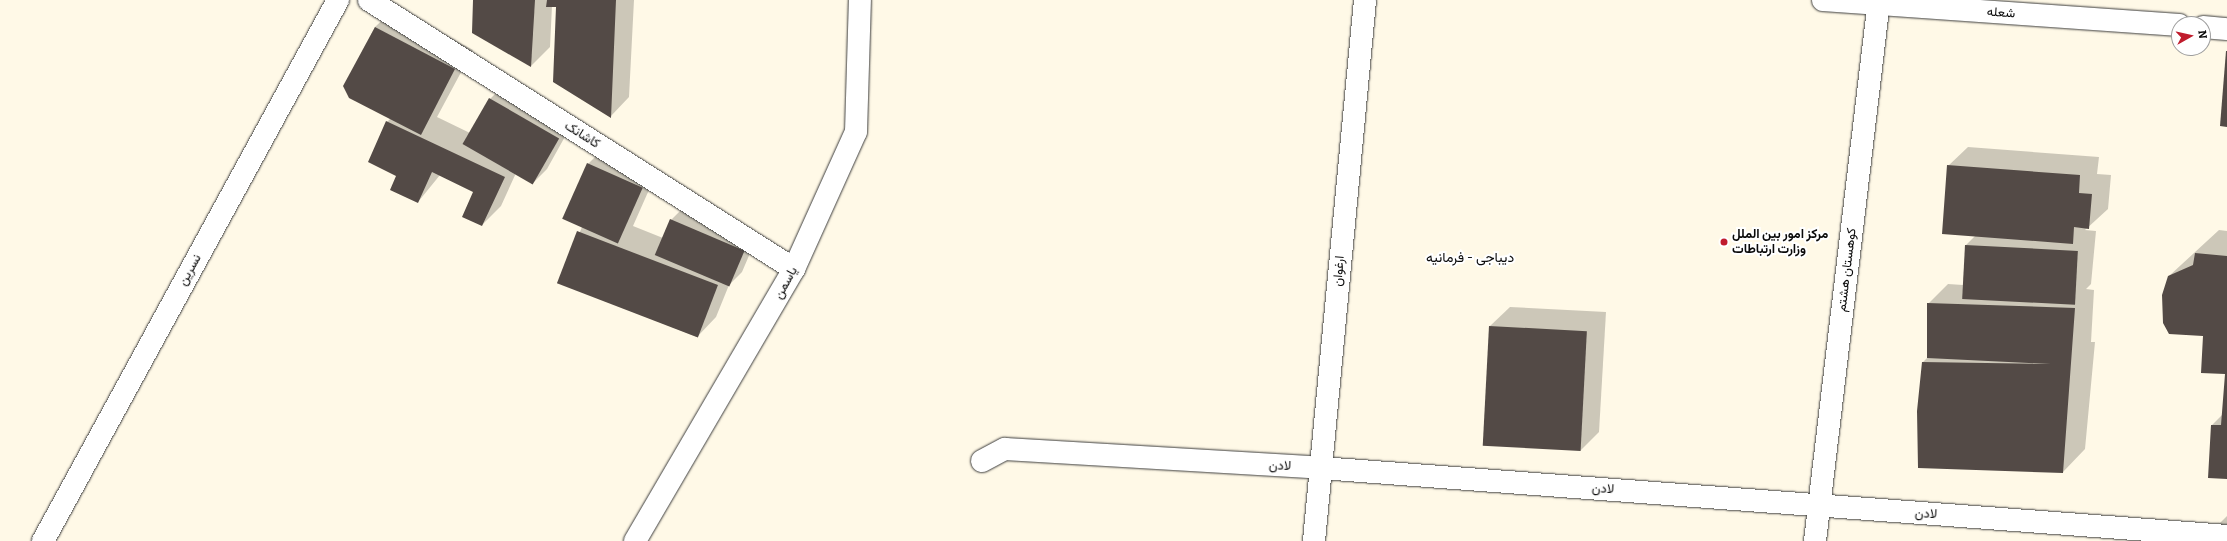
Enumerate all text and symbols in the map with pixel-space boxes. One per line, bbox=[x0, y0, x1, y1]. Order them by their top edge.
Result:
street label: شعله bbox=[1986, 4, 2016, 22]
north arrow bbox=[2171, 16, 2211, 56]
text: N bbox=[2195, 29, 2209, 40]
street label: کاشانک bbox=[561, 118, 603, 152]
place label: مرکز امور بین الملل وزارت ارتباطات bbox=[1732, 227, 1828, 258]
street label: کوهستان هشتم bbox=[1834, 227, 1860, 313]
marker: مرکز امور بین الملل وزارت ارتباطات bbox=[1719, 237, 1729, 247]
district label: دیباجی - فرمانیه bbox=[1426, 250, 1514, 266]
street label: نسرین bbox=[175, 252, 205, 288]
street label: ارغوان bbox=[1330, 255, 1348, 287]
street label: یاسمن bbox=[771, 264, 801, 302]
street label: لادن bbox=[1268, 458, 1292, 474]
street label: لادن bbox=[1591, 480, 1615, 498]
street label: لادن bbox=[1914, 505, 1938, 523]

